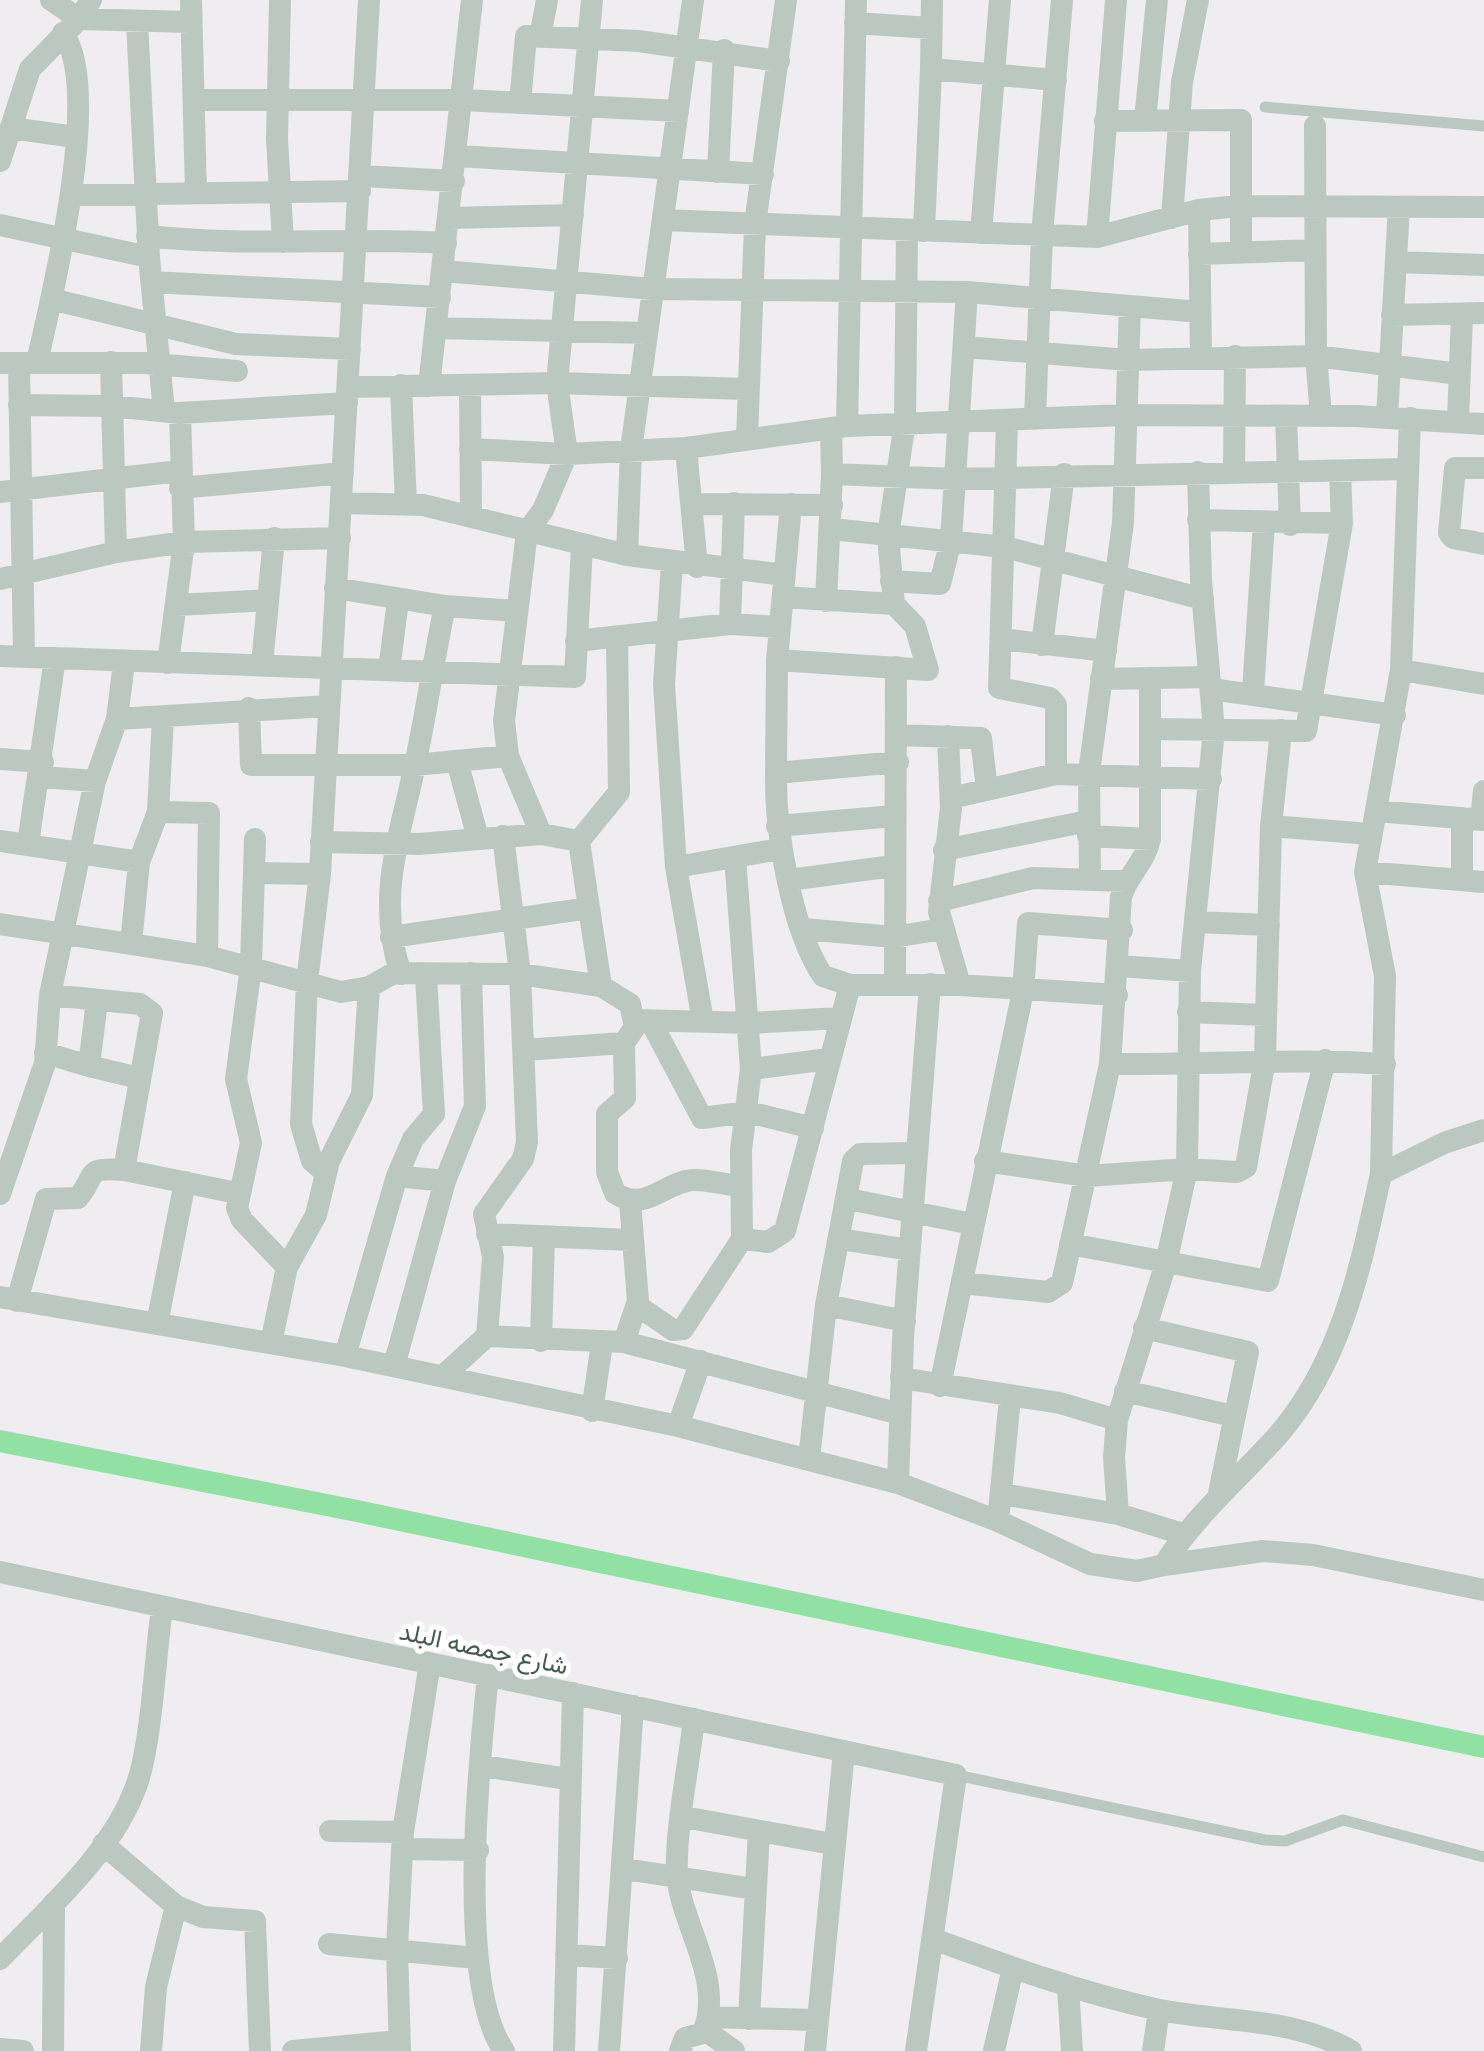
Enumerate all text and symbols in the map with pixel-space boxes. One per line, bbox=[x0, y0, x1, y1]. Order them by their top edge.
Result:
street label: شارع جمصه البلد bbox=[396, 1613, 572, 1682]

